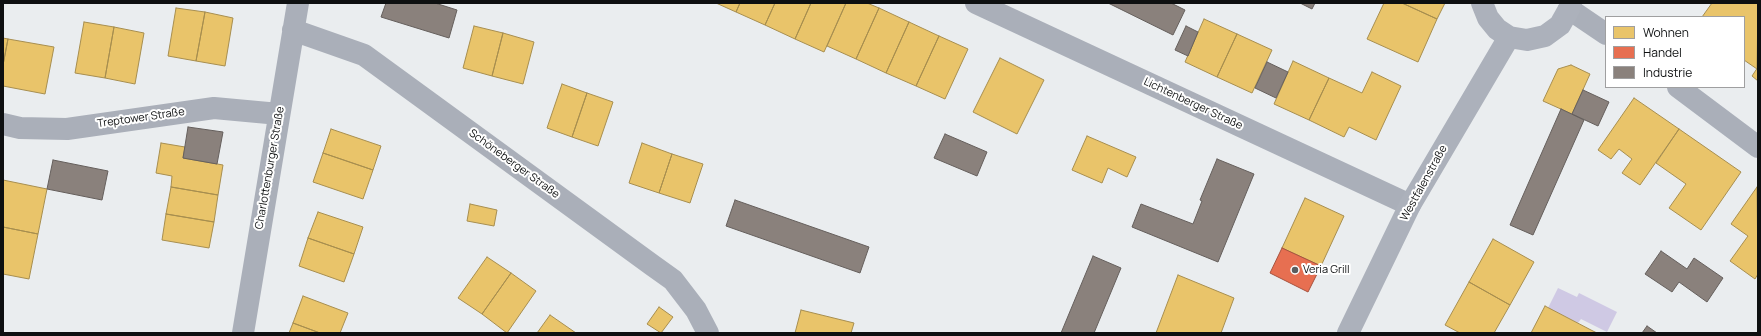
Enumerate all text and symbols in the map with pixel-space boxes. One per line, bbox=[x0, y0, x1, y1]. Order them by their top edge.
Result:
legend bbox=[1605, 16, 1745, 88]
text: Wohnen bbox=[1643, 24, 1689, 41]
text: Handel bbox=[1643, 44, 1682, 61]
text: Industrie bbox=[1643, 64, 1692, 81]
street label: Lichtenberger Straße bbox=[1141, 75, 1245, 133]
street label: Treptower Straße bbox=[97, 105, 185, 131]
street label: Charlottenburger Straße bbox=[253, 106, 287, 230]
street label: Schöneberger Straße bbox=[466, 127, 562, 201]
street label: Westfalenstraße bbox=[1398, 143, 1450, 223]
place label: Veria Grill bbox=[1303, 263, 1350, 277]
marker: Veria Grill bbox=[1290, 265, 1300, 275]

